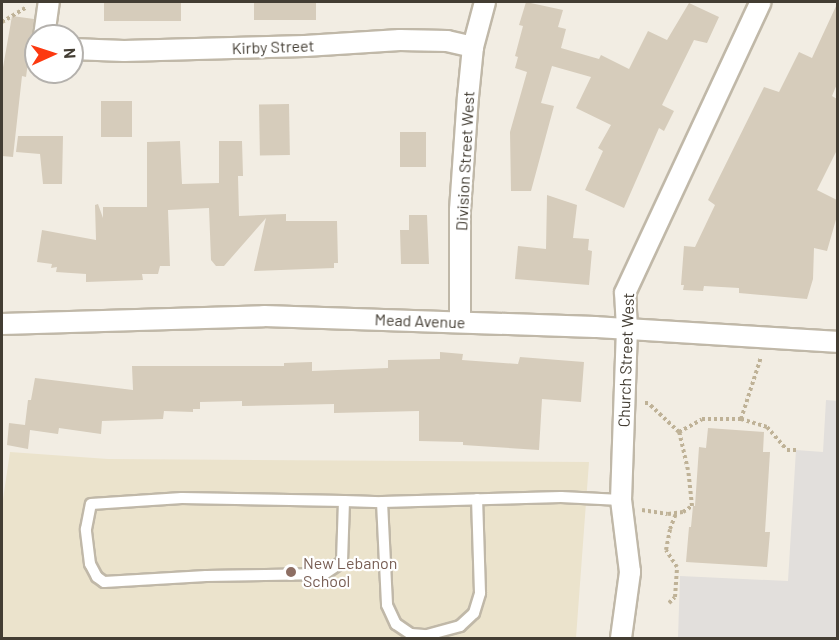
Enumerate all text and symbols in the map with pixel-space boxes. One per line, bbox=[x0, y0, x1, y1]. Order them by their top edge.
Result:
north arrow bbox=[24, 24, 84, 84]
street label: Kirby Street bbox=[231, 36, 315, 58]
text: N bbox=[61, 47, 80, 59]
street label: Division Street West bbox=[452, 91, 478, 231]
street label: Church Street West bbox=[614, 292, 638, 428]
street label: Mead Avenue bbox=[374, 310, 466, 332]
place label: New Lebanon School bbox=[303, 553, 397, 591]
marker: New Lebanon School bbox=[284, 565, 298, 579]

